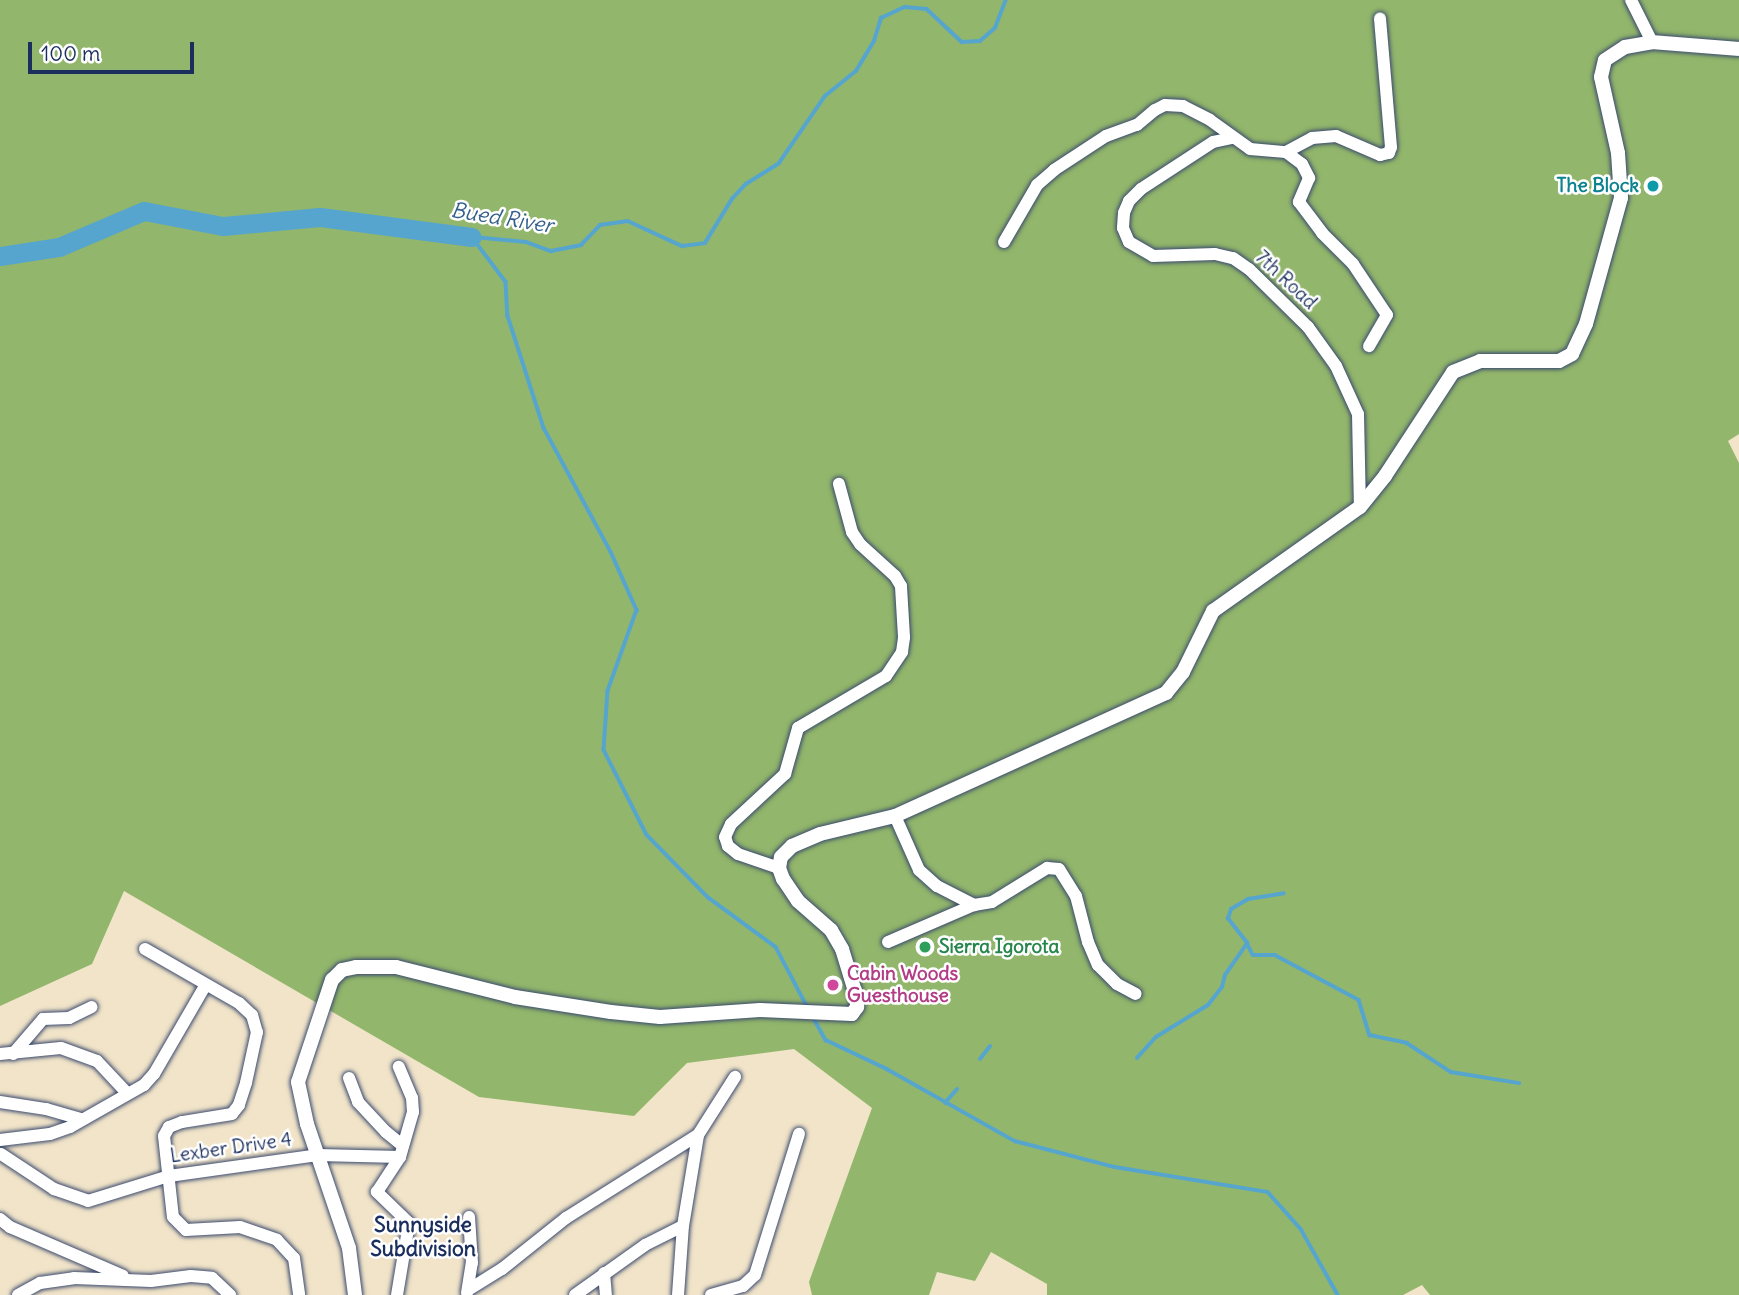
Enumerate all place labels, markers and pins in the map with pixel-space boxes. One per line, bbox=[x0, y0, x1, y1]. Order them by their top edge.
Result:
place label: The Block bbox=[1557, 175, 1639, 197]
marker: The Block bbox=[1645, 178, 1661, 194]
place label: Sierra Igorota bbox=[939, 936, 1059, 958]
marker: Sierra Igorota bbox=[917, 939, 933, 955]
place label: Cabin Woods Guesthouse bbox=[847, 963, 958, 1007]
marker: Cabin Woods Guesthouse bbox=[825, 977, 841, 993]

